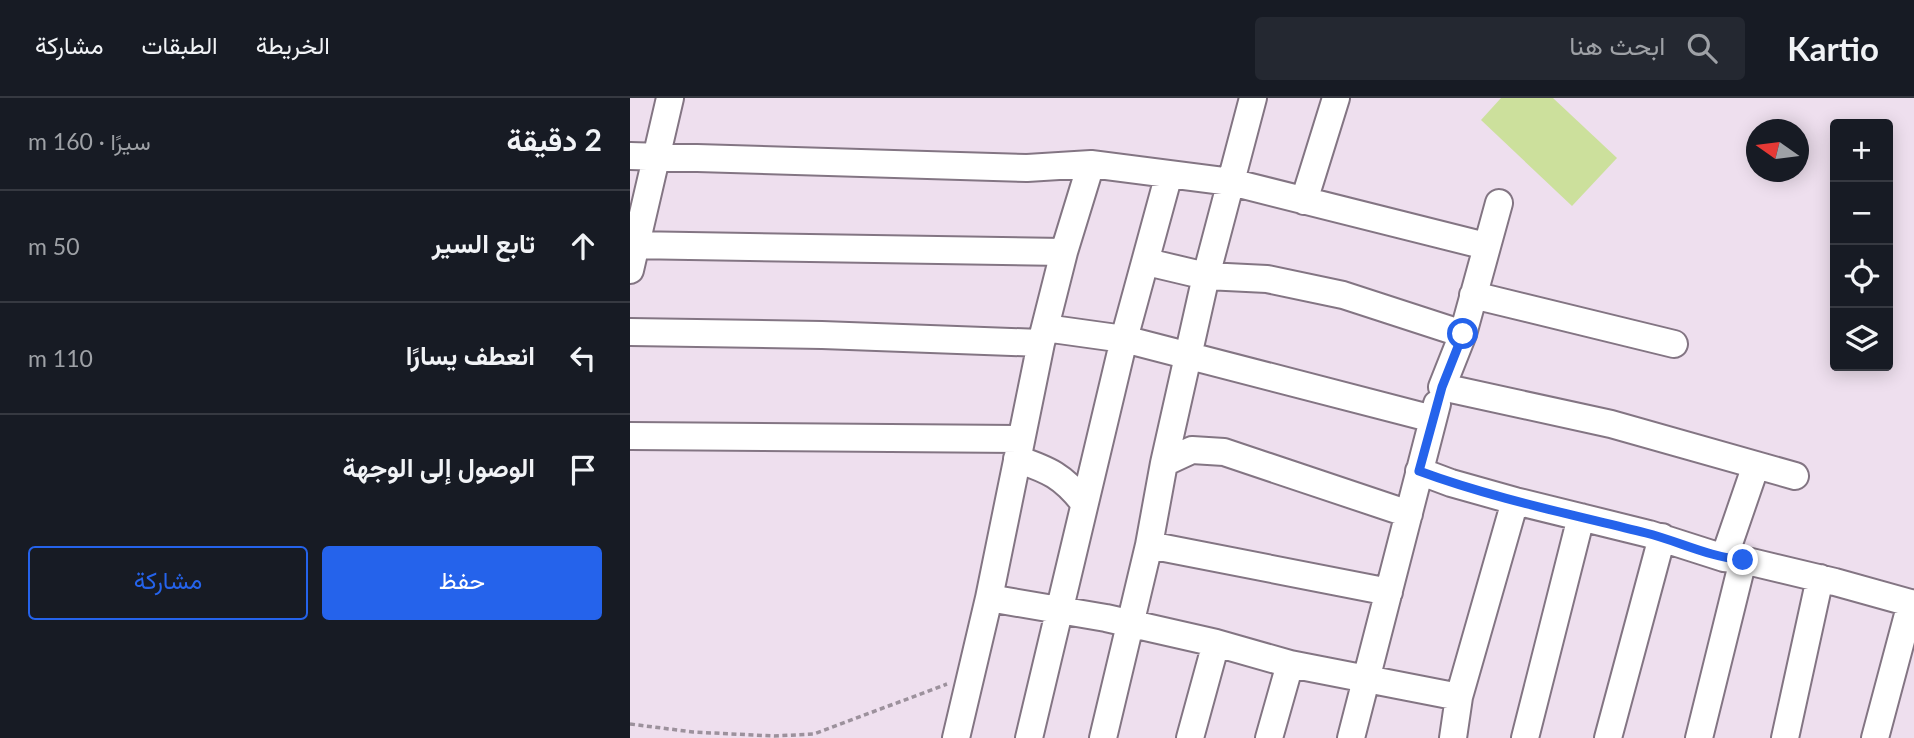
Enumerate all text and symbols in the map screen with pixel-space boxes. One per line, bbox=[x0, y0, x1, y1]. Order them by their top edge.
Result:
search box bbox=[1255, 17, 1745, 80]
text: Kartio bbox=[1787, 28, 1879, 68]
text: ابحث هنا bbox=[1569, 29, 1665, 61]
icon: search bbox=[1683, 29, 1721, 67]
text: مشاركة bbox=[35, 30, 103, 59]
text: الطبقات bbox=[141, 30, 218, 59]
text: الخريطة bbox=[256, 30, 330, 59]
north arrow bbox=[1746, 119, 1809, 182]
map controls bbox=[1830, 119, 1893, 371]
button: + bbox=[1830, 119, 1893, 182]
text: 2 دقيقة bbox=[507, 121, 602, 157]
text: سيرًا · 160 m bbox=[28, 127, 151, 155]
button: − bbox=[1830, 182, 1893, 245]
text: تابع السير bbox=[432, 227, 535, 259]
icon: ahead bbox=[564, 227, 602, 265]
text: 50 m bbox=[28, 232, 80, 260]
button: locate bbox=[1830, 245, 1893, 308]
button: layers bbox=[1830, 308, 1893, 371]
route start bbox=[1447, 318, 1478, 349]
text: انعطف يسارًا bbox=[406, 339, 535, 371]
icon: left bbox=[564, 339, 602, 377]
text: 110 m bbox=[28, 344, 93, 372]
text: الوصول إلى الوجهة bbox=[343, 451, 535, 483]
icon: arrive bbox=[564, 451, 602, 489]
route end bbox=[1727, 544, 1758, 575]
button: مشاركة bbox=[28, 546, 308, 620]
button: حفظ bbox=[322, 546, 602, 620]

